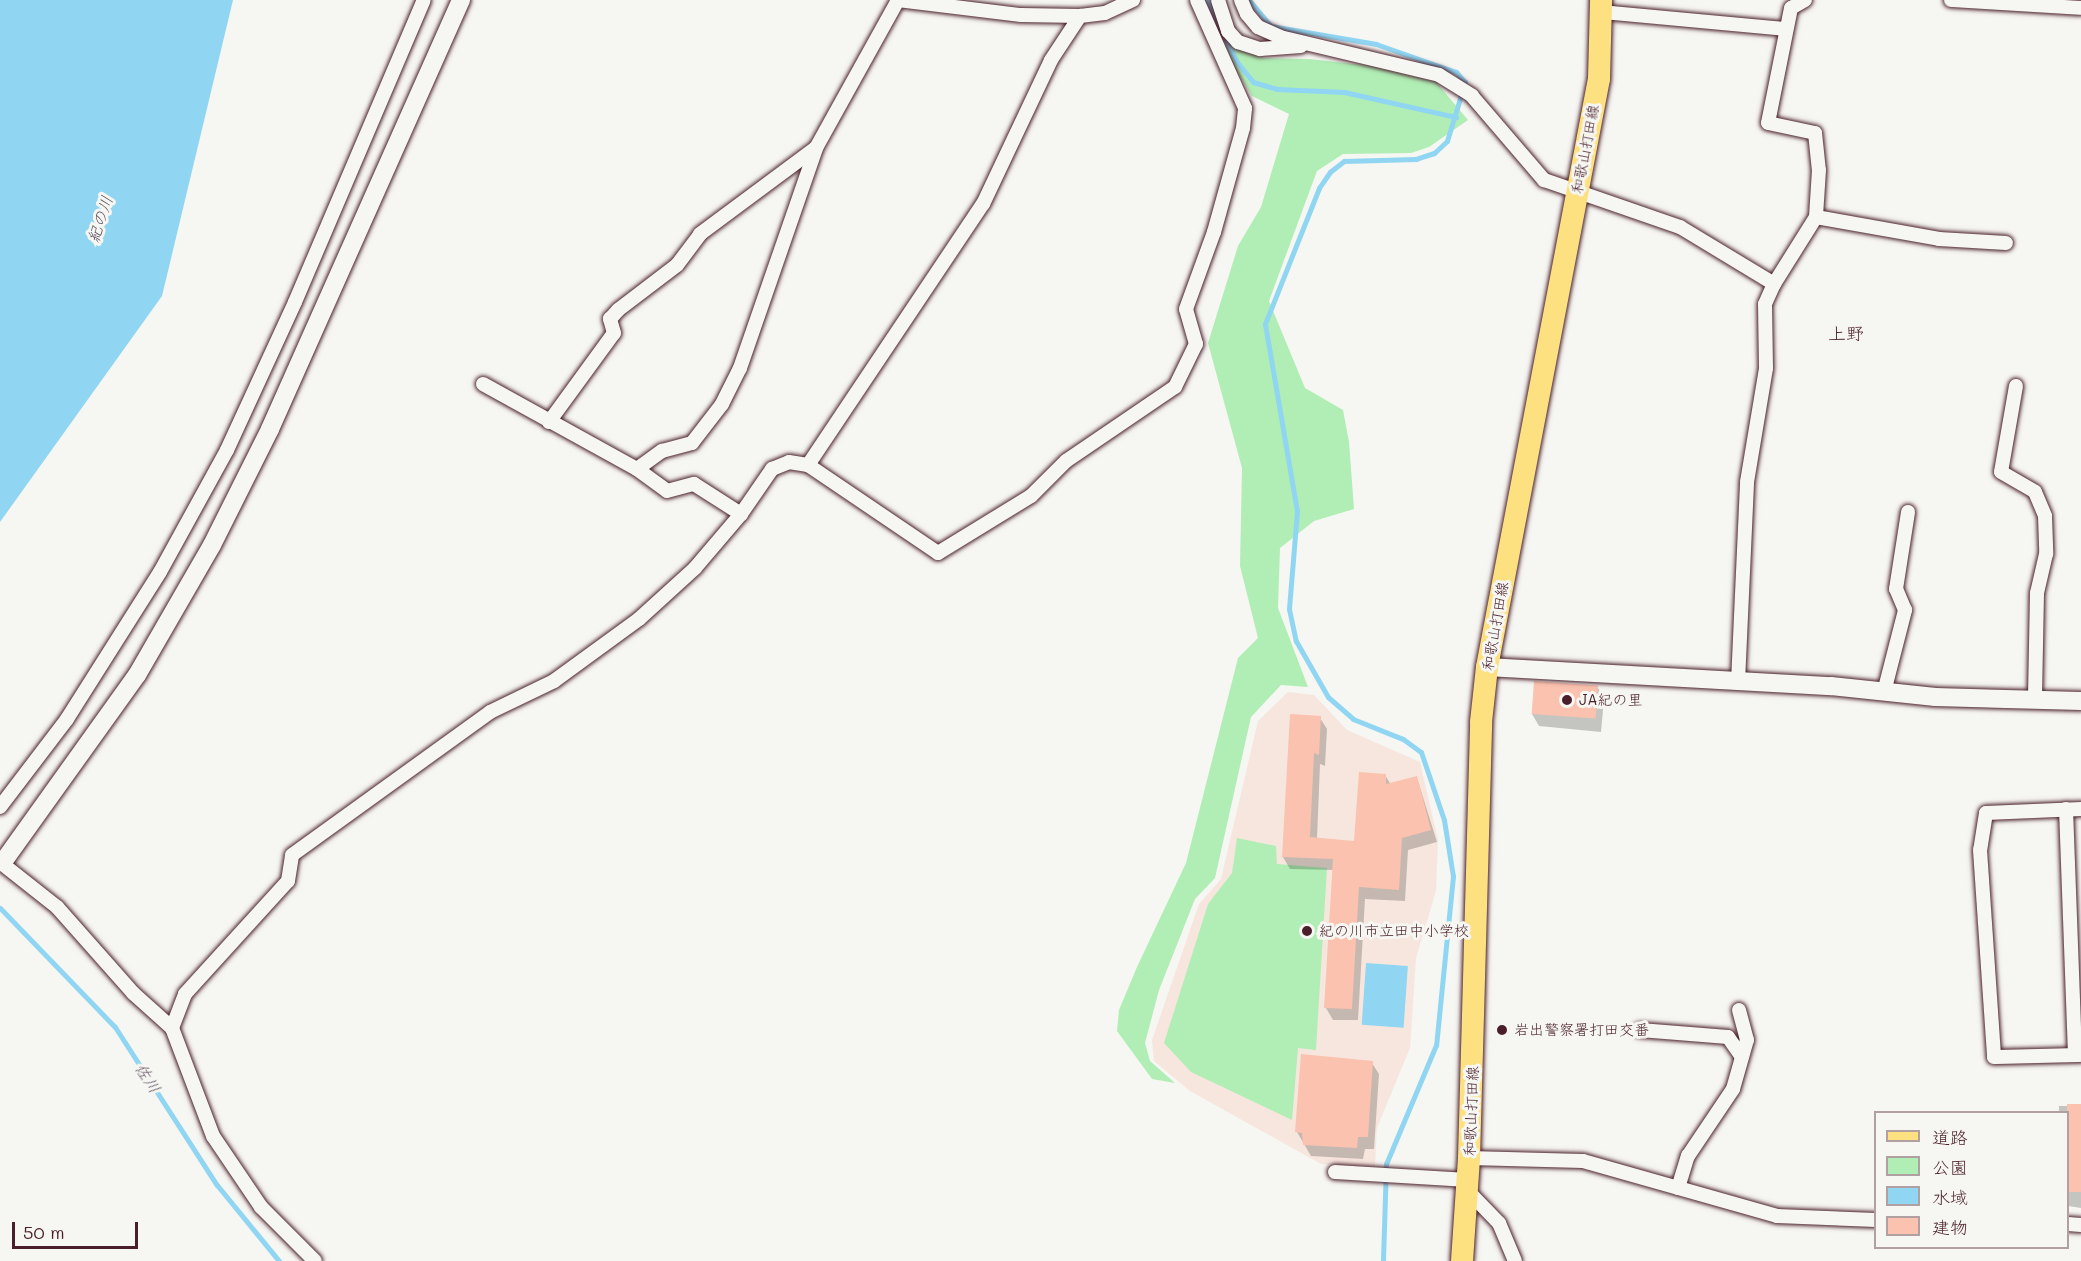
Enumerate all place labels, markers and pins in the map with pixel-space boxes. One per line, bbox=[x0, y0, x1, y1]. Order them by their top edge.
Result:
place label: JA紀の里 bbox=[1579, 691, 1643, 709]
marker: JA紀の里 bbox=[1560, 693, 1574, 707]
place label: 紀の川市立田中小学校 bbox=[1319, 922, 1469, 940]
marker: 紀の川市立田中小学校 bbox=[1300, 924, 1314, 938]
place label: 岩出警察署打田交番 bbox=[1514, 1021, 1649, 1039]
marker: 岩出警察署打田交番 bbox=[1495, 1023, 1509, 1037]

